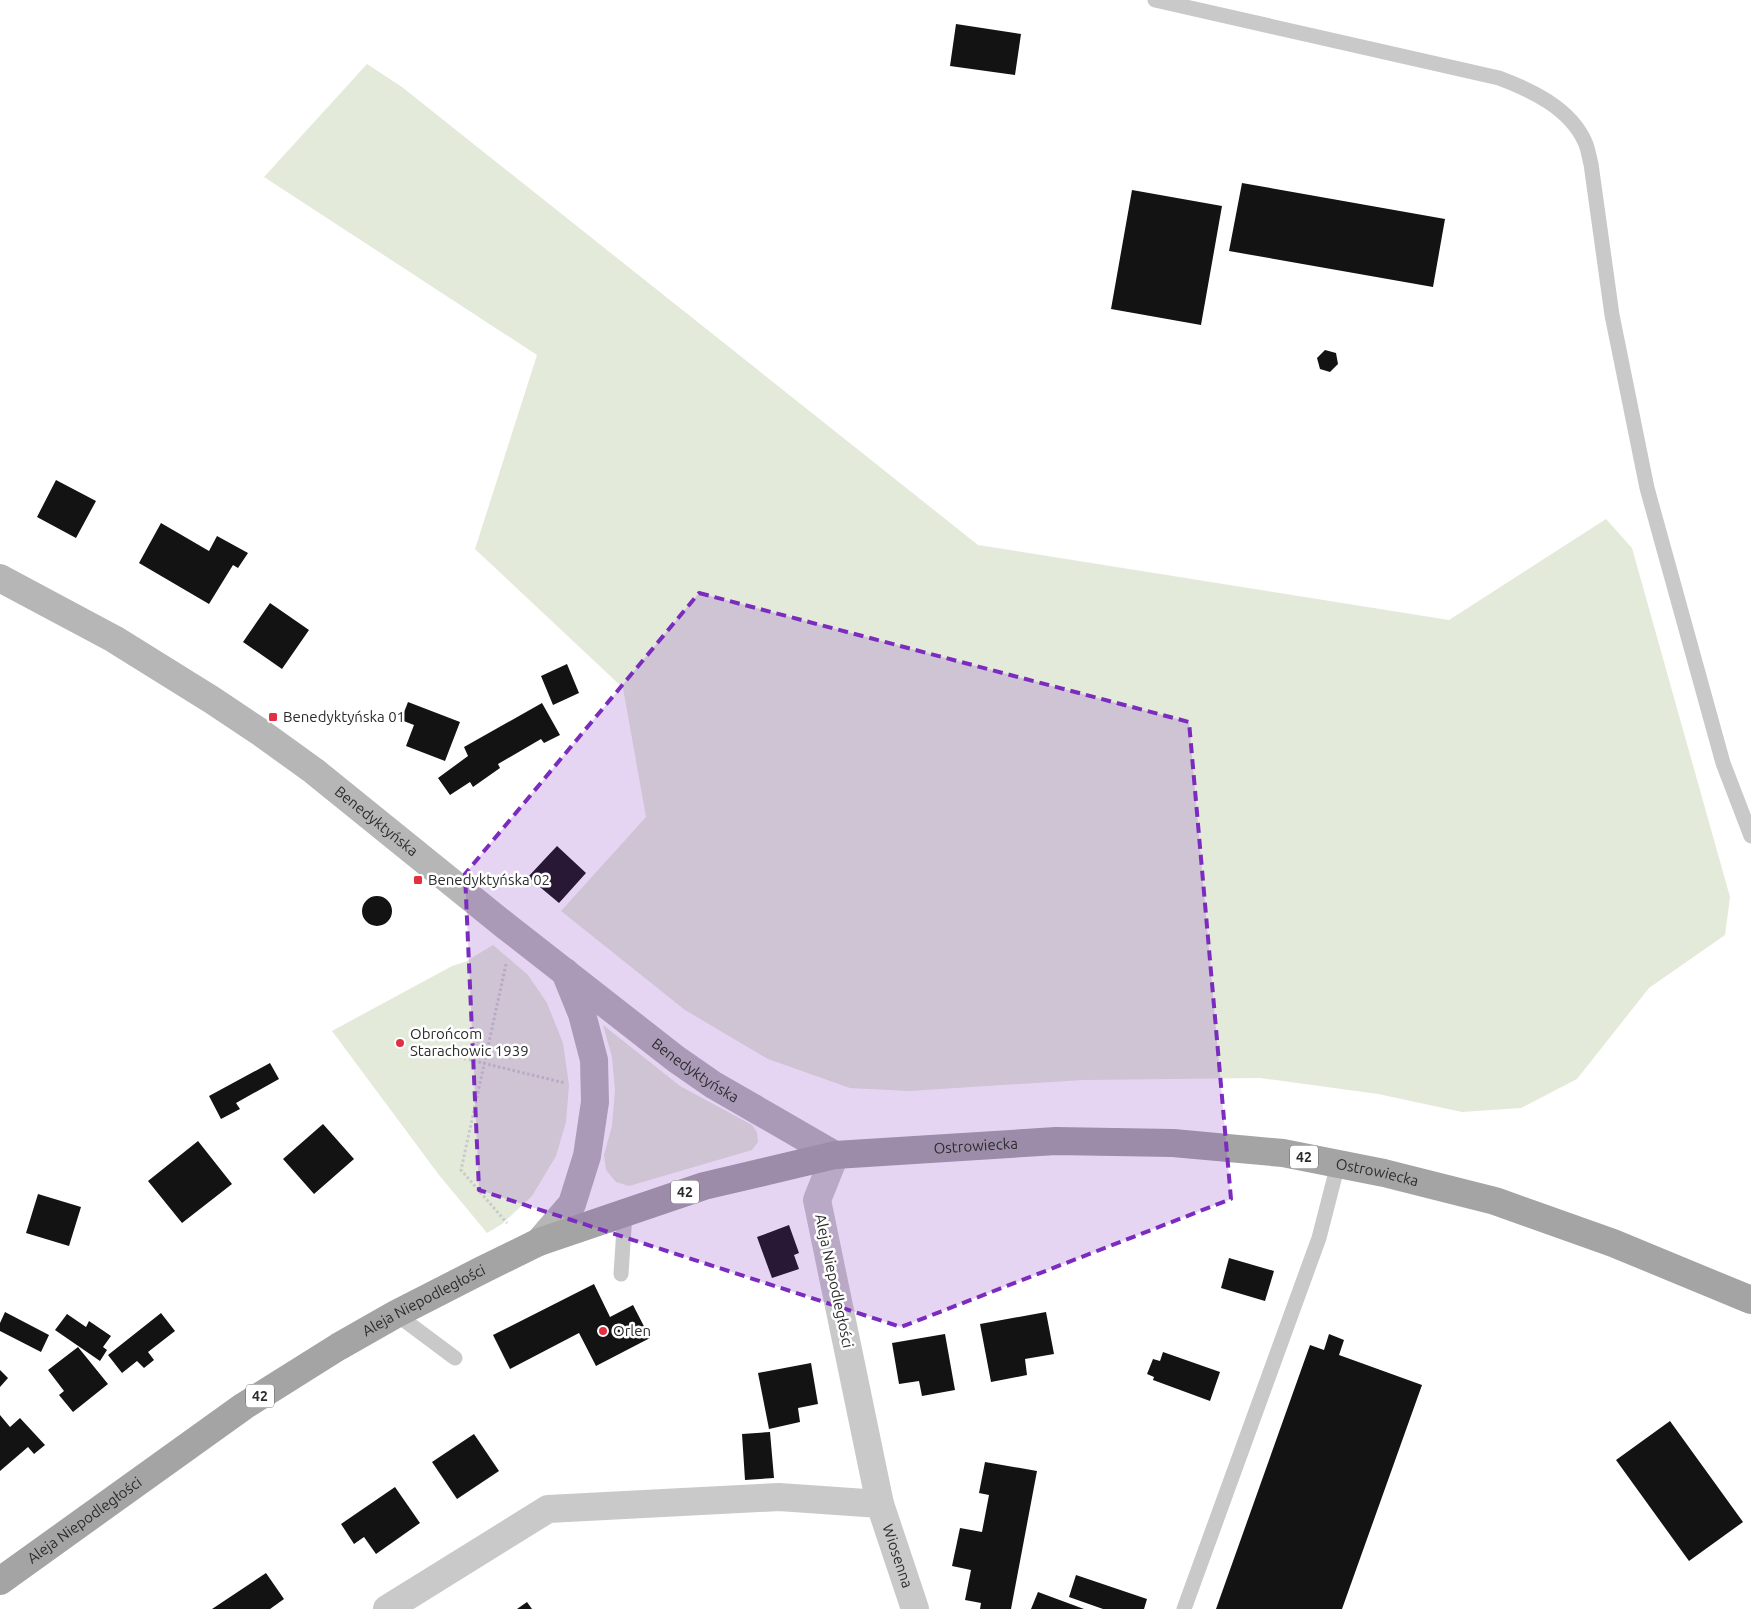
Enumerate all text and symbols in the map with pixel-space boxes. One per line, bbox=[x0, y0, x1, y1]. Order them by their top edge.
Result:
place label: Benedyktyńska 01 bbox=[283, 708, 405, 725]
marker: Benedyktyńska 01 bbox=[267, 711, 279, 723]
street label: Benedyktyńska bbox=[332, 782, 421, 859]
place label: Benedyktyńska 02 bbox=[428, 871, 550, 888]
marker: Benedyktyńska 02 bbox=[412, 874, 424, 886]
place label: Obrońcom Starachowic 1939 bbox=[410, 1025, 529, 1059]
street label: Benedyktyńska bbox=[649, 1034, 742, 1106]
marker: Obrońcom Starachowic 1939 bbox=[394, 1037, 406, 1049]
street label: Ostrowiecka bbox=[933, 1134, 1018, 1157]
road number: 42 bbox=[1290, 1146, 1318, 1168]
street label: Ostrowiecka bbox=[1334, 1155, 1420, 1189]
road number: 42 bbox=[671, 1180, 699, 1204]
street label: Aleja Niepodległości bbox=[812, 1212, 857, 1349]
street label: Aleja Niepodległości bbox=[359, 1261, 488, 1339]
place label: Orlen bbox=[613, 1322, 651, 1339]
marker: Orlen bbox=[597, 1325, 609, 1337]
road number: 42 bbox=[246, 1384, 274, 1408]
street label: Aleja Niepodległości bbox=[24, 1473, 145, 1567]
street label: Wiosenna bbox=[879, 1522, 916, 1590]

